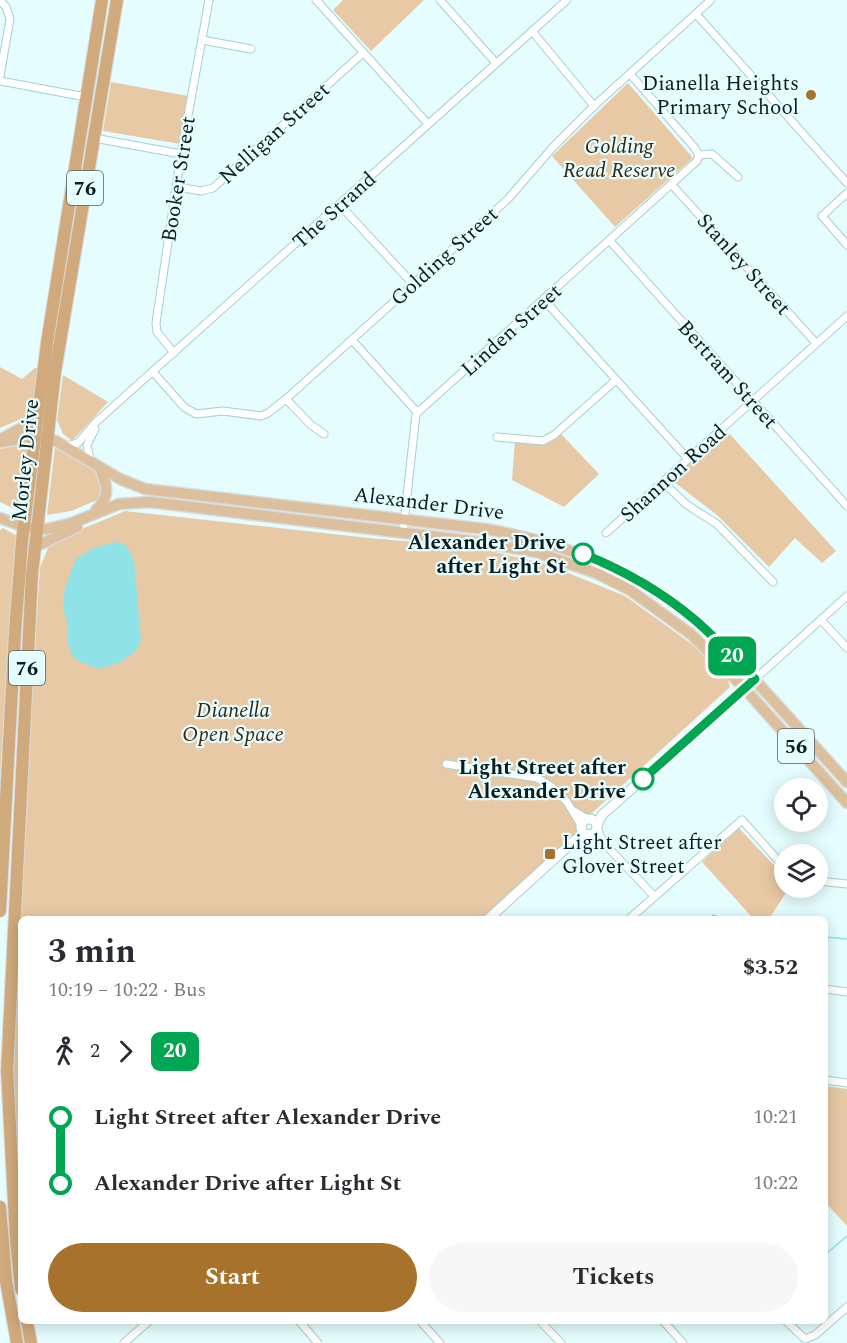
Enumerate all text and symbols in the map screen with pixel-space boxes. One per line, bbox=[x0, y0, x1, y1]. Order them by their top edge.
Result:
place label: Dianella Heights Primary School bbox=[642, 68, 799, 124]
street label: Nelligan Street bbox=[212, 75, 337, 192]
marker: Dianella Heights Primary School bbox=[804, 88, 818, 102]
street label: Booker Street bbox=[153, 114, 205, 244]
park label: Golding Read Reserve bbox=[563, 131, 675, 187]
street label: The Strand bbox=[285, 164, 384, 257]
road number: 76 bbox=[67, 171, 103, 205]
street label: Golding Street bbox=[383, 199, 506, 314]
street label: Stanley Street bbox=[689, 206, 798, 323]
street label: Linden Street bbox=[454, 277, 569, 385]
street label: Bertram Street bbox=[669, 313, 785, 436]
street label: Morley Drive bbox=[4, 397, 48, 523]
street label: Shannon Road bbox=[613, 417, 734, 531]
street label: Alexander Drive bbox=[352, 479, 506, 529]
place label: Alexander Drive after Light St bbox=[407, 527, 566, 583]
marker: Alexander Drive after Light St bbox=[572, 543, 594, 565]
line badge: 20 bbox=[705, 636, 759, 676]
text: 20 bbox=[720, 640, 744, 672]
road number: 76 bbox=[9, 651, 45, 685]
park label: Dianella Open Space bbox=[182, 695, 284, 751]
road number: 56 bbox=[778, 729, 814, 763]
place label: Light Street after Alexander Drive bbox=[458, 752, 626, 808]
marker: Light Street after Alexander Drive bbox=[632, 768, 654, 790]
map controls bbox=[774, 778, 828, 898]
button: locate bbox=[774, 778, 828, 832]
place label: Light Street after Glover Street bbox=[562, 827, 722, 883]
button: layers bbox=[774, 844, 828, 898]
marker: Light Street after Glover Street bbox=[543, 847, 557, 861]
text: 3 min bbox=[48, 927, 136, 977]
text: $3.52 bbox=[743, 951, 798, 984]
text: 10:19 – 10:22 · Bus bbox=[48, 975, 206, 1005]
icon: walk bbox=[48, 1035, 81, 1068]
icon: forward bbox=[109, 1035, 142, 1068]
text: 20 bbox=[163, 1035, 187, 1067]
text: 2 bbox=[90, 1036, 100, 1066]
text: Light Street after Alexander Drive bbox=[94, 1101, 441, 1134]
text: 10:21 bbox=[753, 1102, 798, 1132]
text: Alexander Drive after Light St bbox=[94, 1167, 401, 1200]
text: 10:22 bbox=[753, 1168, 798, 1198]
button: Start bbox=[48, 1243, 417, 1312]
button: Tickets bbox=[429, 1243, 798, 1312]

